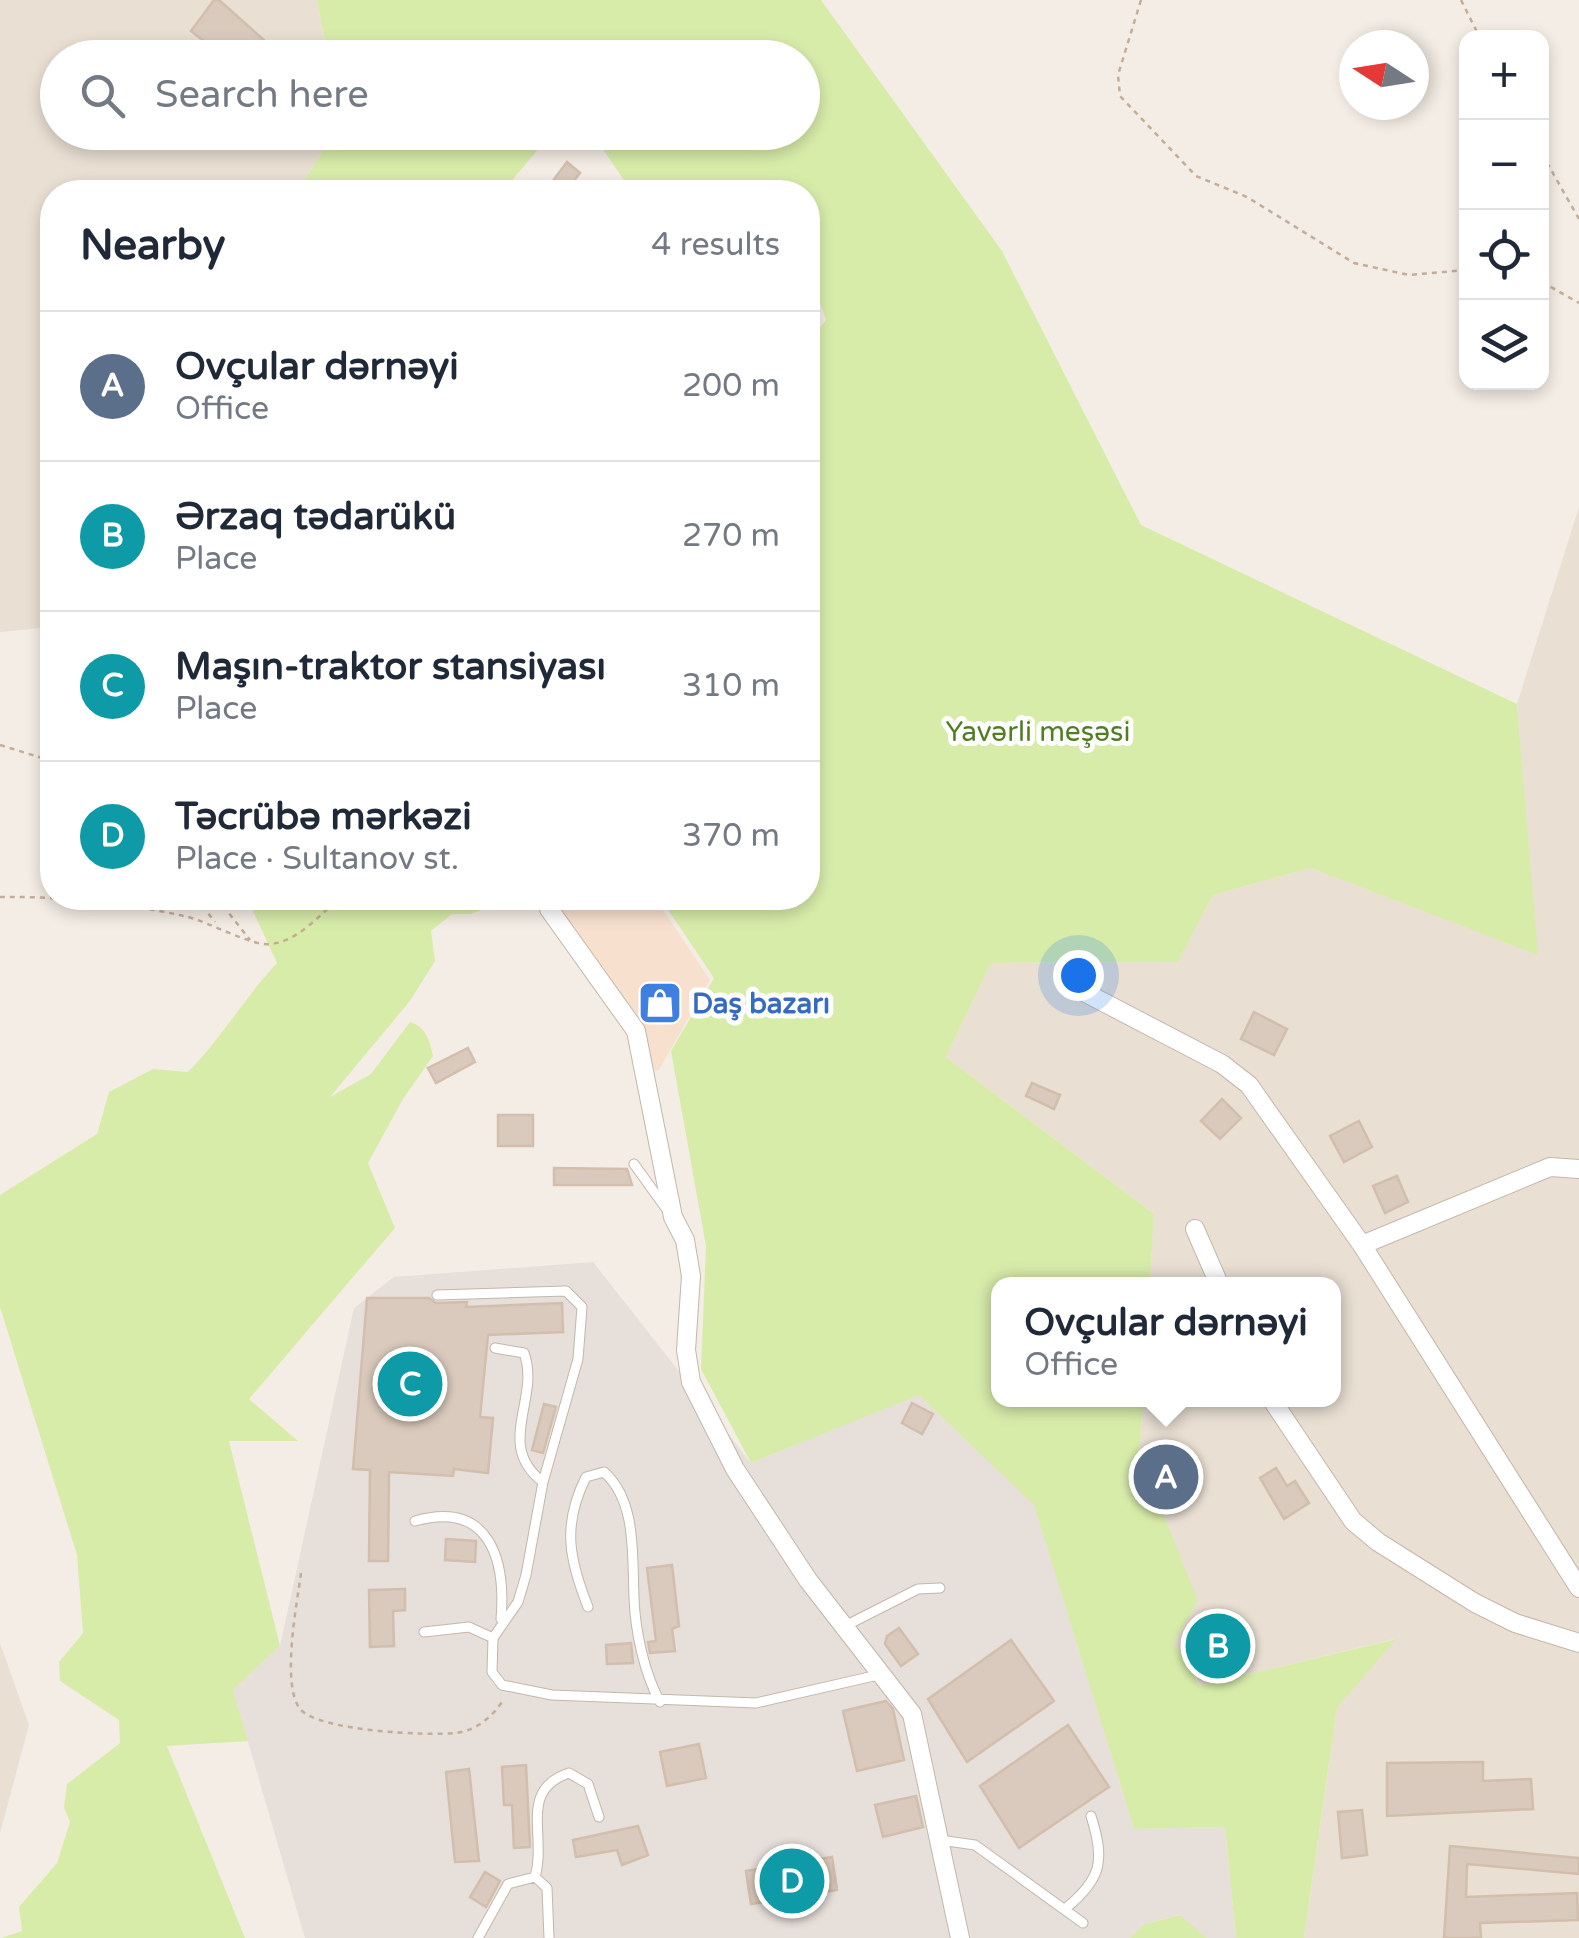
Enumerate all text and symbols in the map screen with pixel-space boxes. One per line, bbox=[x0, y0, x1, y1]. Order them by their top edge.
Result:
north arrow bbox=[1339, 30, 1429, 120]
map controls bbox=[1459, 30, 1549, 390]
button: + bbox=[1459, 30, 1549, 120]
search box bbox=[40, 40, 820, 150]
icon: search bbox=[75, 68, 130, 123]
text: Search here bbox=[155, 72, 369, 118]
button: − bbox=[1459, 120, 1549, 210]
button: locate bbox=[1459, 210, 1549, 300]
text: Nearby bbox=[80, 220, 225, 271]
text: 4 results bbox=[651, 226, 780, 264]
button: layers bbox=[1459, 300, 1549, 390]
text: Ovçular dərnəyi bbox=[175, 344, 459, 390]
text: A bbox=[101, 367, 124, 405]
text: 200 m bbox=[682, 367, 780, 405]
text: Office bbox=[175, 390, 269, 428]
text: Ərzaq tədarükü bbox=[175, 494, 456, 540]
text: B bbox=[101, 517, 124, 555]
text: 270 m bbox=[682, 517, 780, 555]
text: Place bbox=[175, 540, 257, 578]
text: Maşın-traktor stansiyası bbox=[175, 644, 606, 690]
text: C bbox=[101, 667, 124, 705]
text: 310 m bbox=[682, 667, 780, 705]
text: Place bbox=[175, 690, 257, 728]
park label: Yavərli meşəsi bbox=[946, 715, 1130, 749]
text: Təcrübə mərkəzi bbox=[175, 794, 472, 840]
text: D bbox=[100, 817, 125, 855]
text: 370 m bbox=[682, 817, 780, 855]
text: Place · Sultanov st. bbox=[175, 840, 459, 878]
your location bbox=[1053, 950, 1104, 1001]
shop icon: Daş bazarı bbox=[637, 980, 683, 1026]
place label: Daş bazarı bbox=[692, 987, 830, 1021]
popup bbox=[991, 1277, 1341, 1407]
text: Ovçular dərnəyi bbox=[1024, 1300, 1308, 1346]
pin: C bbox=[378, 1346, 442, 1422]
text: Office bbox=[1024, 1346, 1118, 1384]
pin: A bbox=[1134, 1440, 1198, 1514]
pin: B bbox=[1186, 1608, 1250, 1684]
pin: D bbox=[760, 1844, 824, 1918]

